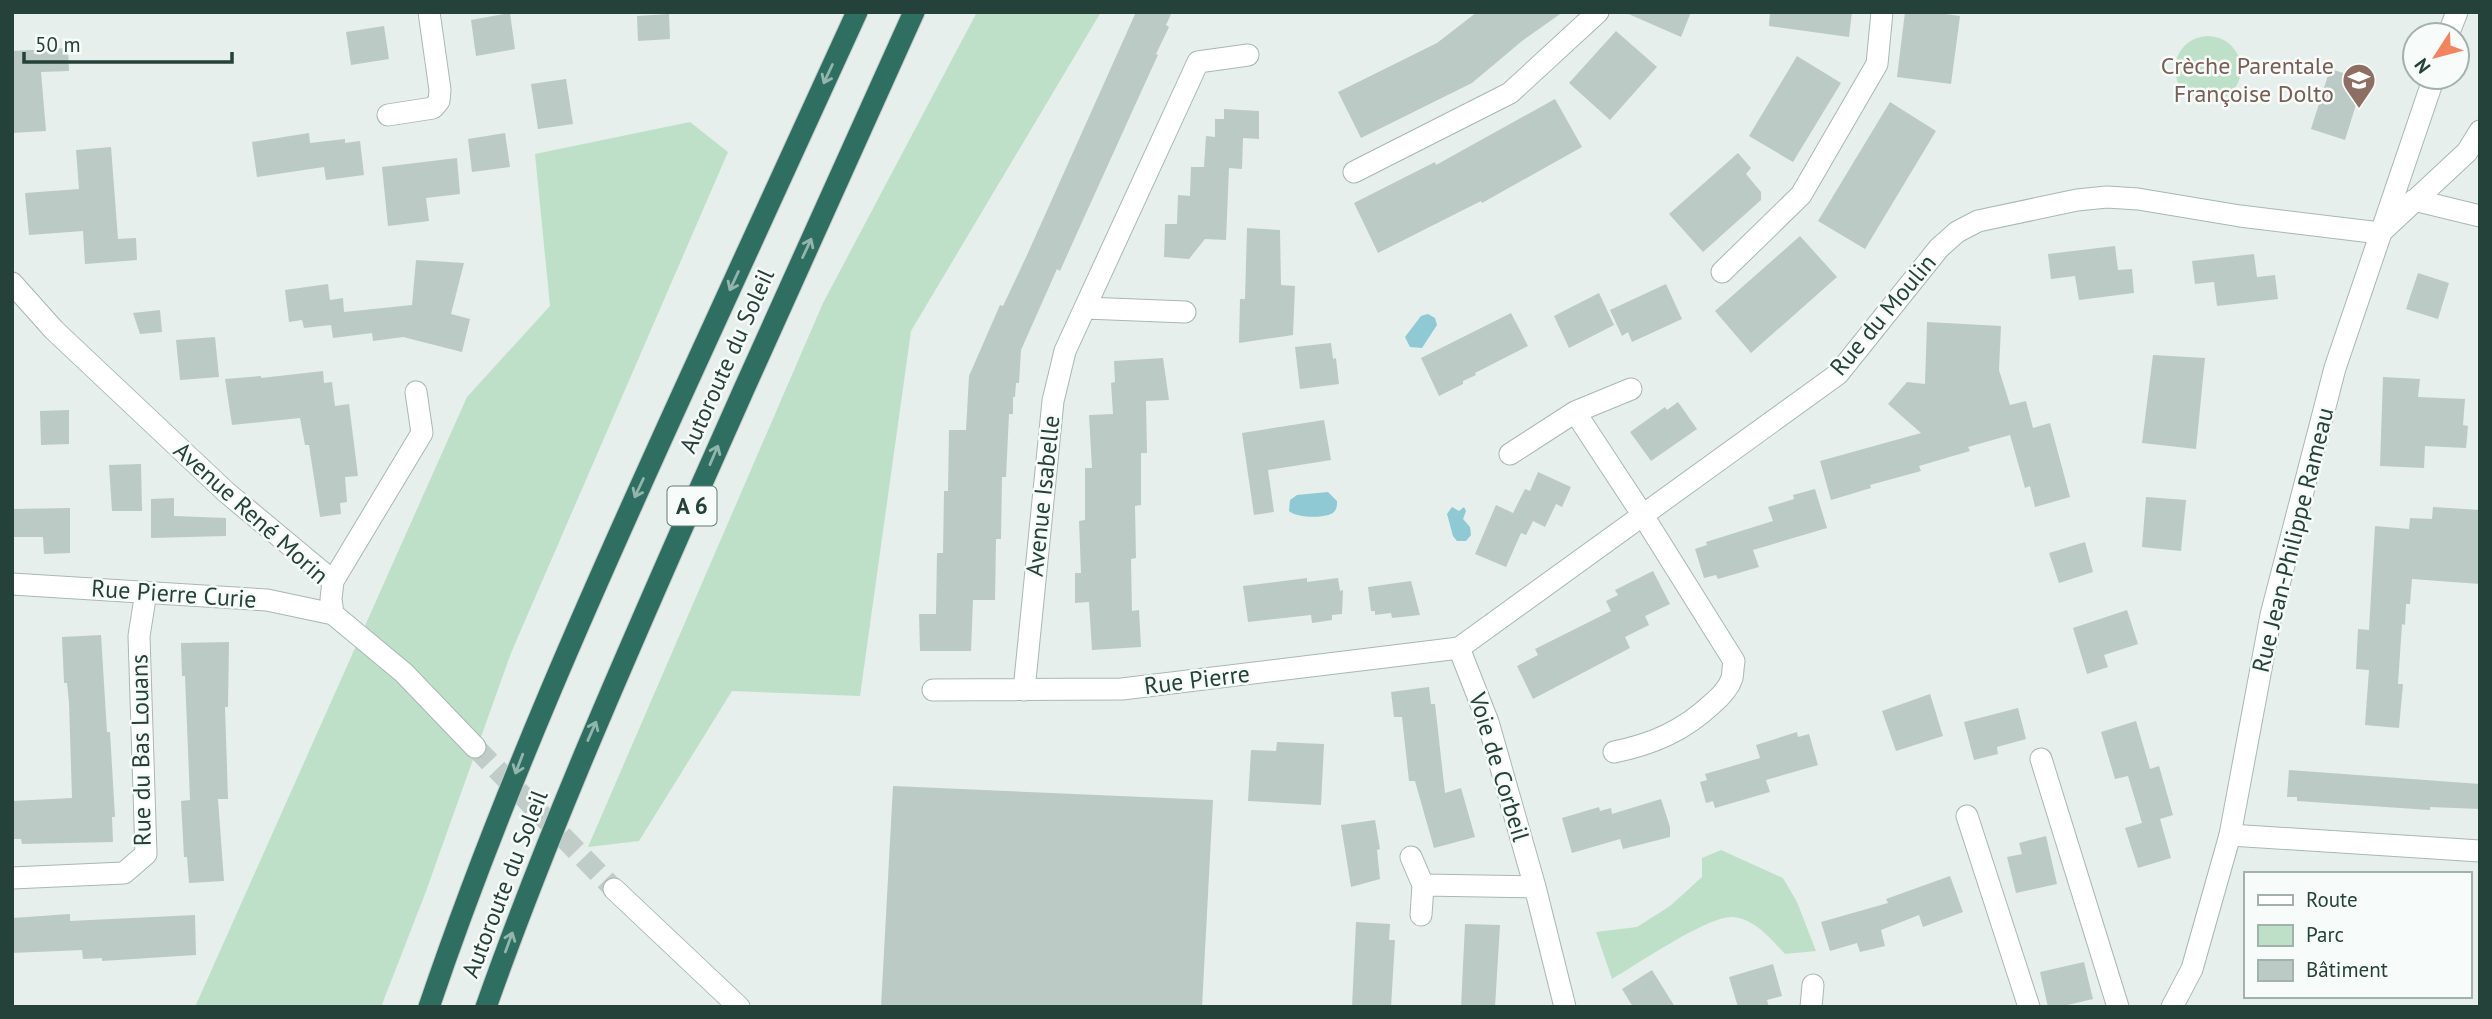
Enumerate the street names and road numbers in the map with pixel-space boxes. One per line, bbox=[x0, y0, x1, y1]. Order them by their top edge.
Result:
street label: Rue du Moulin bbox=[1823, 248, 1942, 382]
street label: Autoroute du Soleil bbox=[672, 264, 781, 458]
street label: Rue Jean-Philippe Rameau bbox=[2245, 404, 2340, 676]
street label: Avenue Isabelle bbox=[1019, 414, 1066, 578]
street label: Avenue René Morin bbox=[167, 435, 335, 590]
road number: A 6 bbox=[668, 486, 716, 526]
street label: Rue Pierre Curie bbox=[90, 572, 258, 615]
street label: Rue du Bas Louans bbox=[123, 654, 158, 846]
street label: Rue Pierre bbox=[1142, 658, 1252, 701]
street label: Voie de Corbeil bbox=[1462, 688, 1537, 845]
street label: Autoroute du Soleil bbox=[454, 786, 555, 982]

